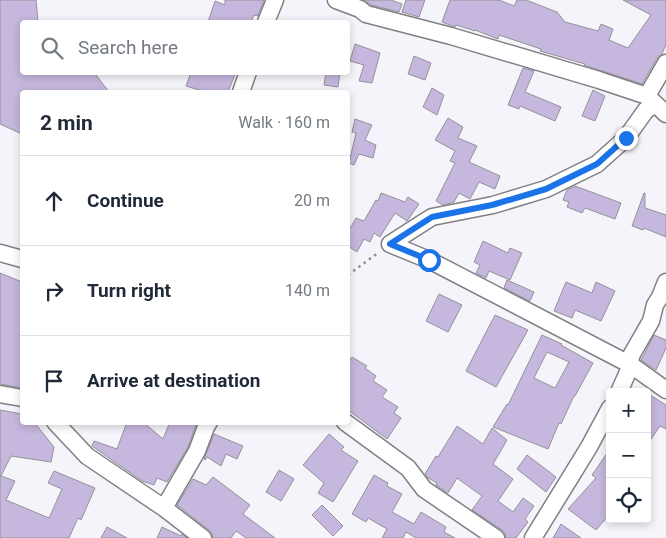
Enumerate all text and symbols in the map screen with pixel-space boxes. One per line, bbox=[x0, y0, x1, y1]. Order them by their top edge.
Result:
search box bbox=[20, 20, 350, 75]
icon: search bbox=[38, 34, 66, 62]
text: Search here bbox=[78, 36, 178, 59]
text: 2 min bbox=[40, 111, 93, 135]
text: Walk · 160 m bbox=[238, 113, 330, 132]
route end bbox=[615, 127, 638, 150]
icon: ahead bbox=[40, 187, 68, 215]
text: Continue bbox=[87, 189, 164, 212]
text: 20 m bbox=[294, 191, 330, 210]
route start bbox=[418, 249, 441, 272]
icon: right bbox=[40, 277, 68, 305]
text: Turn right bbox=[87, 279, 171, 302]
text: 140 m bbox=[285, 281, 330, 300]
icon: arrive bbox=[40, 367, 68, 395]
text: Arrive at destination bbox=[87, 369, 260, 392]
map controls bbox=[606, 388, 651, 523]
button: + bbox=[606, 388, 651, 433]
button: − bbox=[606, 433, 651, 478]
button: locate bbox=[606, 478, 651, 523]

